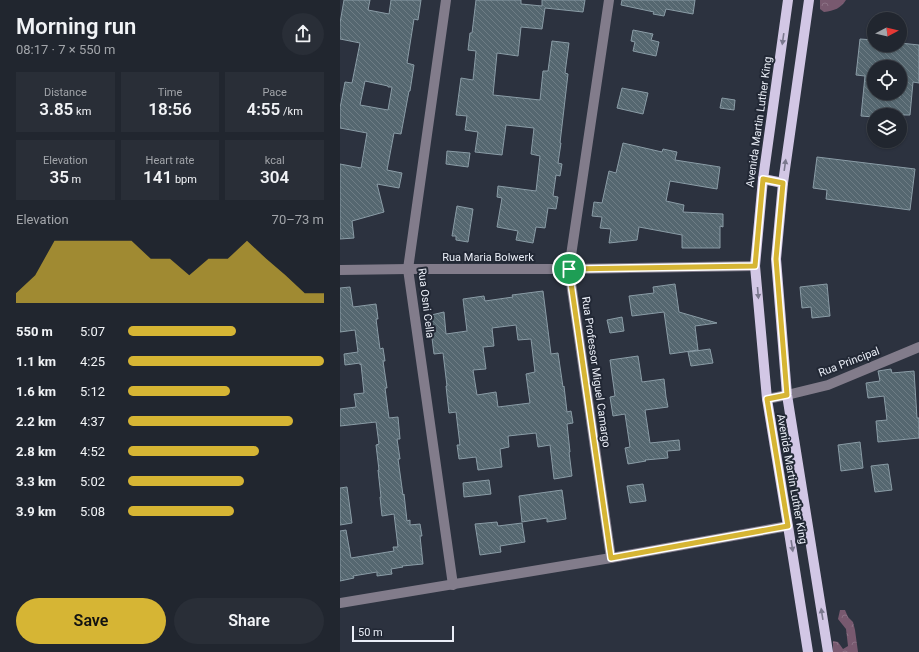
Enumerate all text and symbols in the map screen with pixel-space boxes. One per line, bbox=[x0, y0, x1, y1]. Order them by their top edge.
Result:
north arrow bbox=[867, 12, 907, 52]
map controls bbox=[867, 12, 907, 148]
button: share bbox=[282, 13, 324, 55]
text: Morning run bbox=[16, 14, 136, 39]
one-way arrow bbox=[780, 33, 786, 45]
text: 08:17 · 7 × 550 m bbox=[16, 42, 115, 57]
street label: Avenida Martin Luther King bbox=[743, 56, 775, 188]
button: locate bbox=[867, 60, 907, 100]
text: Distance bbox=[44, 86, 87, 99]
text: Time bbox=[158, 86, 182, 99]
text: Pace bbox=[262, 86, 287, 99]
text: 3.85 bbox=[39, 99, 73, 119]
text: 18:56 bbox=[148, 99, 192, 119]
text: 4:55 bbox=[247, 99, 280, 119]
text: km bbox=[73, 105, 91, 118]
text: /km bbox=[280, 105, 303, 118]
button: layers bbox=[867, 108, 907, 148]
text: Elevation bbox=[43, 154, 88, 167]
text: Heart rate bbox=[146, 154, 194, 167]
text: kcal bbox=[265, 154, 285, 167]
one-way arrow bbox=[782, 159, 789, 171]
text: 35 bbox=[49, 167, 69, 187]
text: 141 bbox=[143, 167, 172, 187]
text: 304 bbox=[260, 167, 289, 187]
text: m bbox=[69, 173, 81, 186]
text: bpm bbox=[172, 173, 197, 186]
text: Elevation bbox=[16, 212, 69, 227]
text: 70–73 m bbox=[272, 212, 324, 227]
street label: Rua Maria Bolwerk bbox=[442, 251, 534, 264]
pin bbox=[552, 252, 586, 286]
icon: arrive bbox=[558, 258, 580, 280]
street label: Rua Osni Cella bbox=[415, 267, 437, 339]
one-way arrow bbox=[754, 287, 761, 299]
street label: Rua Professor Miguel Camargo bbox=[579, 296, 613, 448]
text: 550 m bbox=[16, 324, 53, 339]
text: 5:07 bbox=[80, 324, 105, 339]
street label: Rua Principal bbox=[817, 344, 881, 380]
text: 1.1 km bbox=[16, 354, 56, 369]
text: 4:25 bbox=[80, 354, 105, 369]
text: 1.6 km bbox=[16, 384, 56, 399]
text: 5:12 bbox=[80, 384, 105, 399]
street label: Avenida Martin Luther King bbox=[774, 413, 810, 545]
text: 2.2 km bbox=[16, 414, 56, 429]
text: 4:37 bbox=[80, 414, 105, 429]
text: 2.8 km bbox=[16, 444, 56, 459]
text: 4:52 bbox=[80, 444, 105, 459]
text: 3.3 km bbox=[16, 474, 56, 489]
text: 5:02 bbox=[80, 474, 105, 489]
text: 3.9 km bbox=[16, 504, 56, 519]
text: 5:08 bbox=[80, 504, 105, 519]
one-way arrow bbox=[789, 540, 795, 552]
button: Save bbox=[16, 598, 166, 644]
button: Share bbox=[174, 598, 324, 644]
one-way arrow bbox=[819, 607, 825, 620]
scale bar bbox=[352, 624, 454, 643]
text: 50 m bbox=[358, 626, 383, 639]

